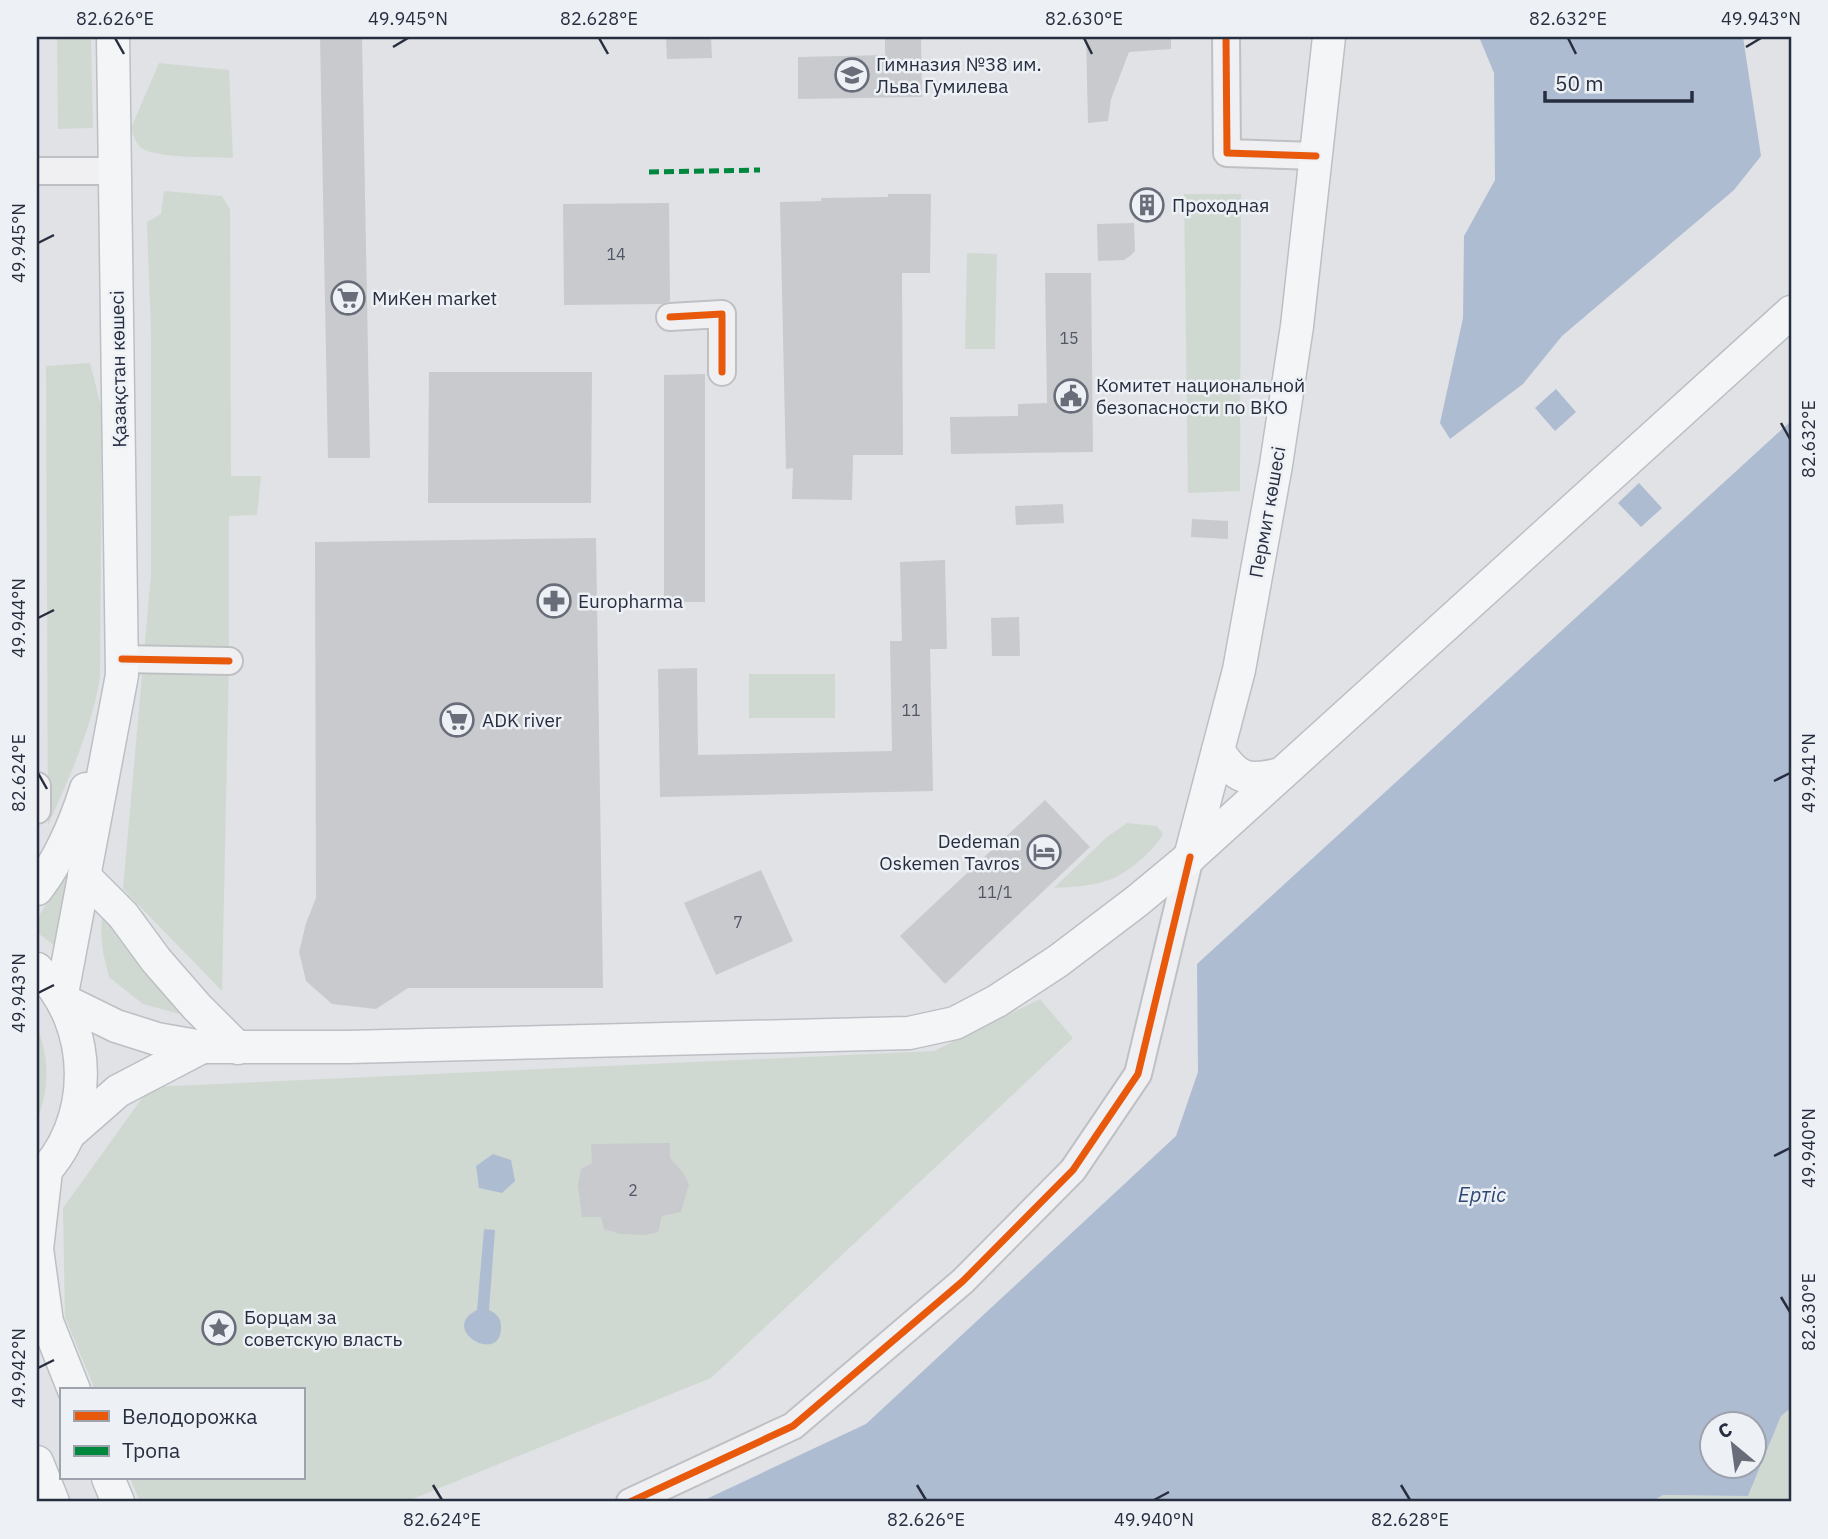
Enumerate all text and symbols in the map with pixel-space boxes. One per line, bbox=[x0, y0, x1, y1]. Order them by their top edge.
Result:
text: 82.626°E bbox=[76, 7, 154, 30]
text: 49.945°N bbox=[368, 7, 448, 30]
text: 82.628°E bbox=[560, 7, 638, 30]
text: 82.630°E bbox=[1045, 7, 1123, 30]
text: 82.632°E bbox=[1529, 7, 1607, 30]
text: 49.943°N bbox=[1721, 7, 1801, 30]
place label: Гимназия №38 им. Льва Гумилева bbox=[876, 52, 1042, 98]
school or university icon: Гимназия №38 им. Льва Гумилева bbox=[833, 56, 871, 94]
scale bar bbox=[1545, 60, 1692, 104]
text: 50 m bbox=[1555, 69, 1604, 97]
building icon: Проходная bbox=[1128, 186, 1166, 224]
place label: Проходная bbox=[1172, 193, 1269, 217]
text: 49.945°N bbox=[7, 203, 30, 283]
house number: 14 bbox=[606, 244, 626, 264]
supermarket icon: МиКен market bbox=[329, 279, 367, 317]
place label: МиКен market bbox=[372, 286, 497, 310]
street label: Қазақстан көшесі bbox=[105, 290, 131, 448]
house number: 15 bbox=[1059, 328, 1079, 348]
place label: Комитет национальной безопасности по ВКО bbox=[1096, 373, 1305, 419]
public building icon: Комитет национальной безопасности по ВКО bbox=[1052, 377, 1090, 415]
text: 82.632°E bbox=[1797, 400, 1820, 478]
street label: Пермит көшесі bbox=[1244, 444, 1290, 580]
text: 49.944°N bbox=[7, 578, 30, 658]
pharmacy icon: Europharma bbox=[535, 582, 573, 620]
place label: Europharma bbox=[578, 589, 683, 613]
house number: 11 bbox=[901, 700, 921, 720]
supermarket icon: ADK river bbox=[438, 701, 476, 739]
place label: ADK river bbox=[482, 708, 562, 732]
text: 49.941°N bbox=[1797, 733, 1820, 813]
text: 82.624°E bbox=[7, 734, 30, 812]
place label: Dedeman Oskemen Tavros bbox=[879, 829, 1020, 875]
hotel icon: Dedeman Oskemen Tavros bbox=[1025, 833, 1063, 871]
house number: 11/1 bbox=[978, 882, 1012, 902]
house number: 7 bbox=[733, 912, 743, 932]
text: 49.943°N bbox=[7, 953, 30, 1033]
text: 49.940°N bbox=[1797, 1108, 1820, 1188]
house number: 2 bbox=[628, 1180, 638, 1200]
water label: Ертіс bbox=[1458, 1180, 1506, 1208]
text: 82.630°E bbox=[1797, 1273, 1820, 1351]
place label: Борцам за советскую власть bbox=[244, 1305, 402, 1351]
place icon: Борцам за советскую власть bbox=[200, 1309, 238, 1347]
text: 49.942°N bbox=[7, 1328, 30, 1408]
legend bbox=[60, 1388, 304, 1480]
text: Велодорожка bbox=[122, 1402, 257, 1430]
north arrow bbox=[1699, 1410, 1769, 1480]
text: С bbox=[1714, 1417, 1736, 1444]
text: Тропа bbox=[122, 1436, 180, 1464]
text: 82.624°E bbox=[403, 1508, 481, 1531]
text: 82.626°E bbox=[887, 1508, 965, 1531]
text: 49.940°N bbox=[1114, 1508, 1194, 1531]
text: 82.628°E bbox=[1371, 1508, 1449, 1531]

